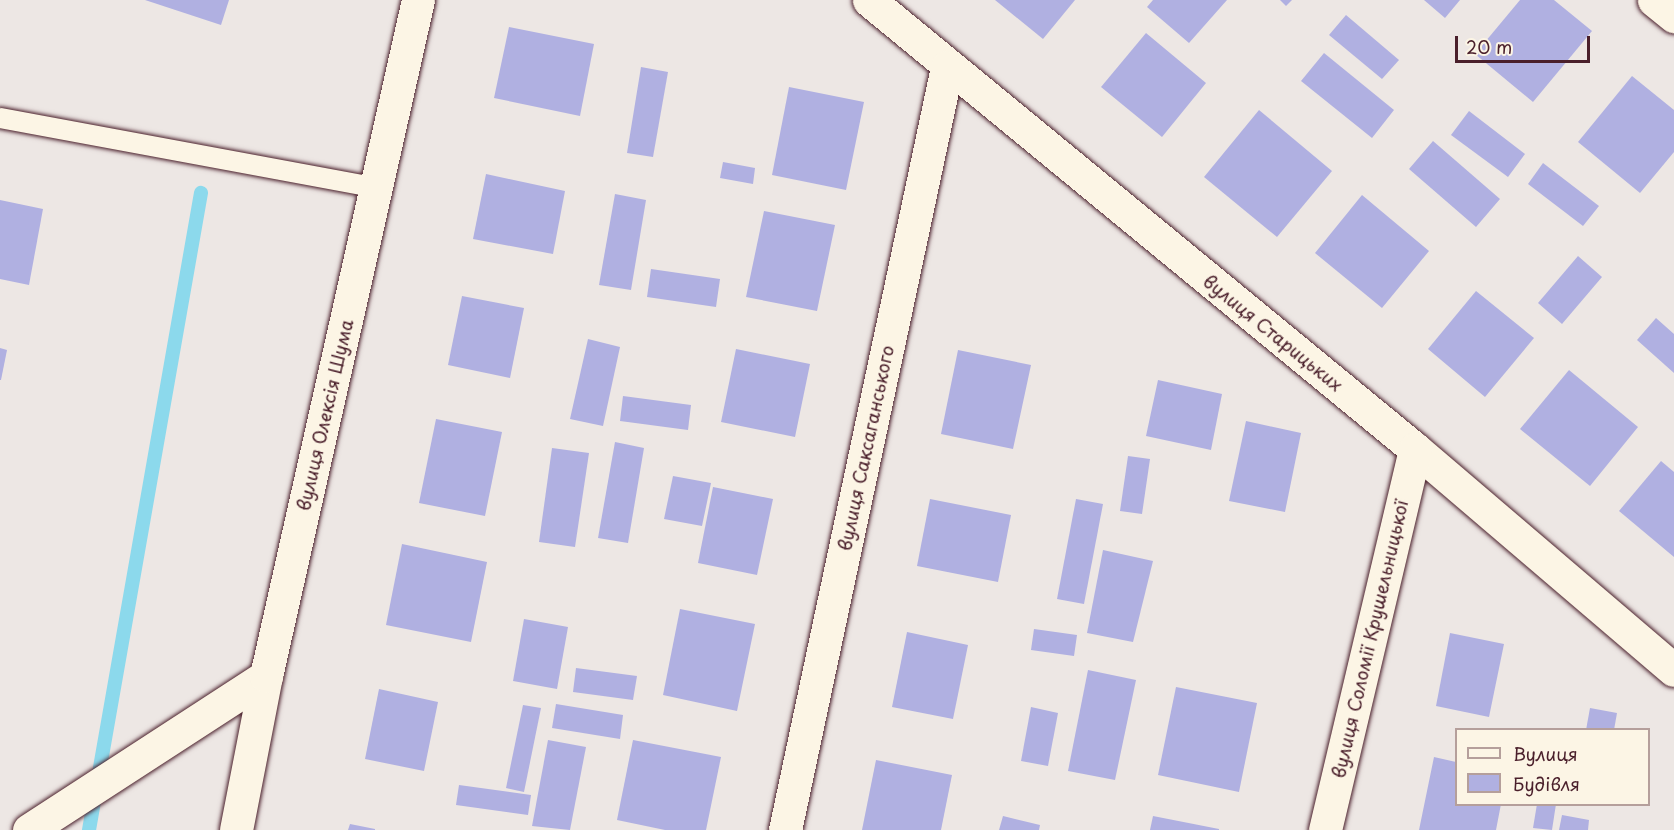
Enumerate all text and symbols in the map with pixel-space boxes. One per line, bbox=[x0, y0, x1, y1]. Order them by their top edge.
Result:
scale bar bbox=[1458, 24, 1593, 62]
text: 20 m bbox=[1466, 33, 1512, 60]
street label: вулиця Старицьких bbox=[1199, 270, 1347, 396]
street label: вулиця Олексія Шума bbox=[292, 317, 358, 513]
street label: вулиця Саксаганського bbox=[834, 343, 898, 553]
street label: вулиця Соломії Крушельницької bbox=[1327, 497, 1413, 781]
legend bbox=[1455, 728, 1650, 806]
text: Вулиця bbox=[1513, 740, 1578, 767]
text: Будівля bbox=[1513, 770, 1580, 797]

